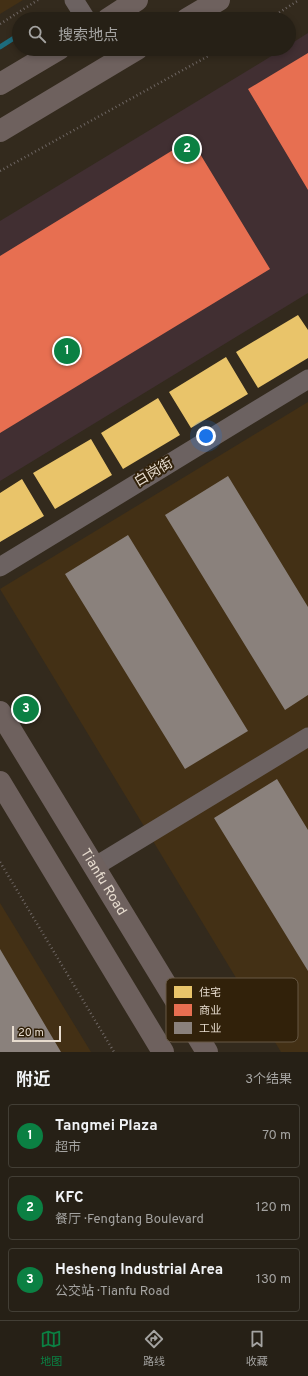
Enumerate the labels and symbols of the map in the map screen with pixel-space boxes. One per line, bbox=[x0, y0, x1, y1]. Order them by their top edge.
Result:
pin: 2 bbox=[174, 134, 200, 164]
pin: 1 bbox=[54, 336, 80, 366]
your location bbox=[196, 426, 216, 446]
street label: 白岗街 bbox=[132, 455, 176, 491]
pin: 3 bbox=[13, 694, 39, 724]
street label: Tianfu Road bbox=[77, 845, 130, 918]
legend bbox=[166, 978, 298, 1042]
text: 住宅 bbox=[199, 986, 221, 1000]
text: 商业 bbox=[199, 1004, 221, 1018]
text: 工业 bbox=[199, 1022, 221, 1036]
scale bar bbox=[12, 1024, 61, 1043]

